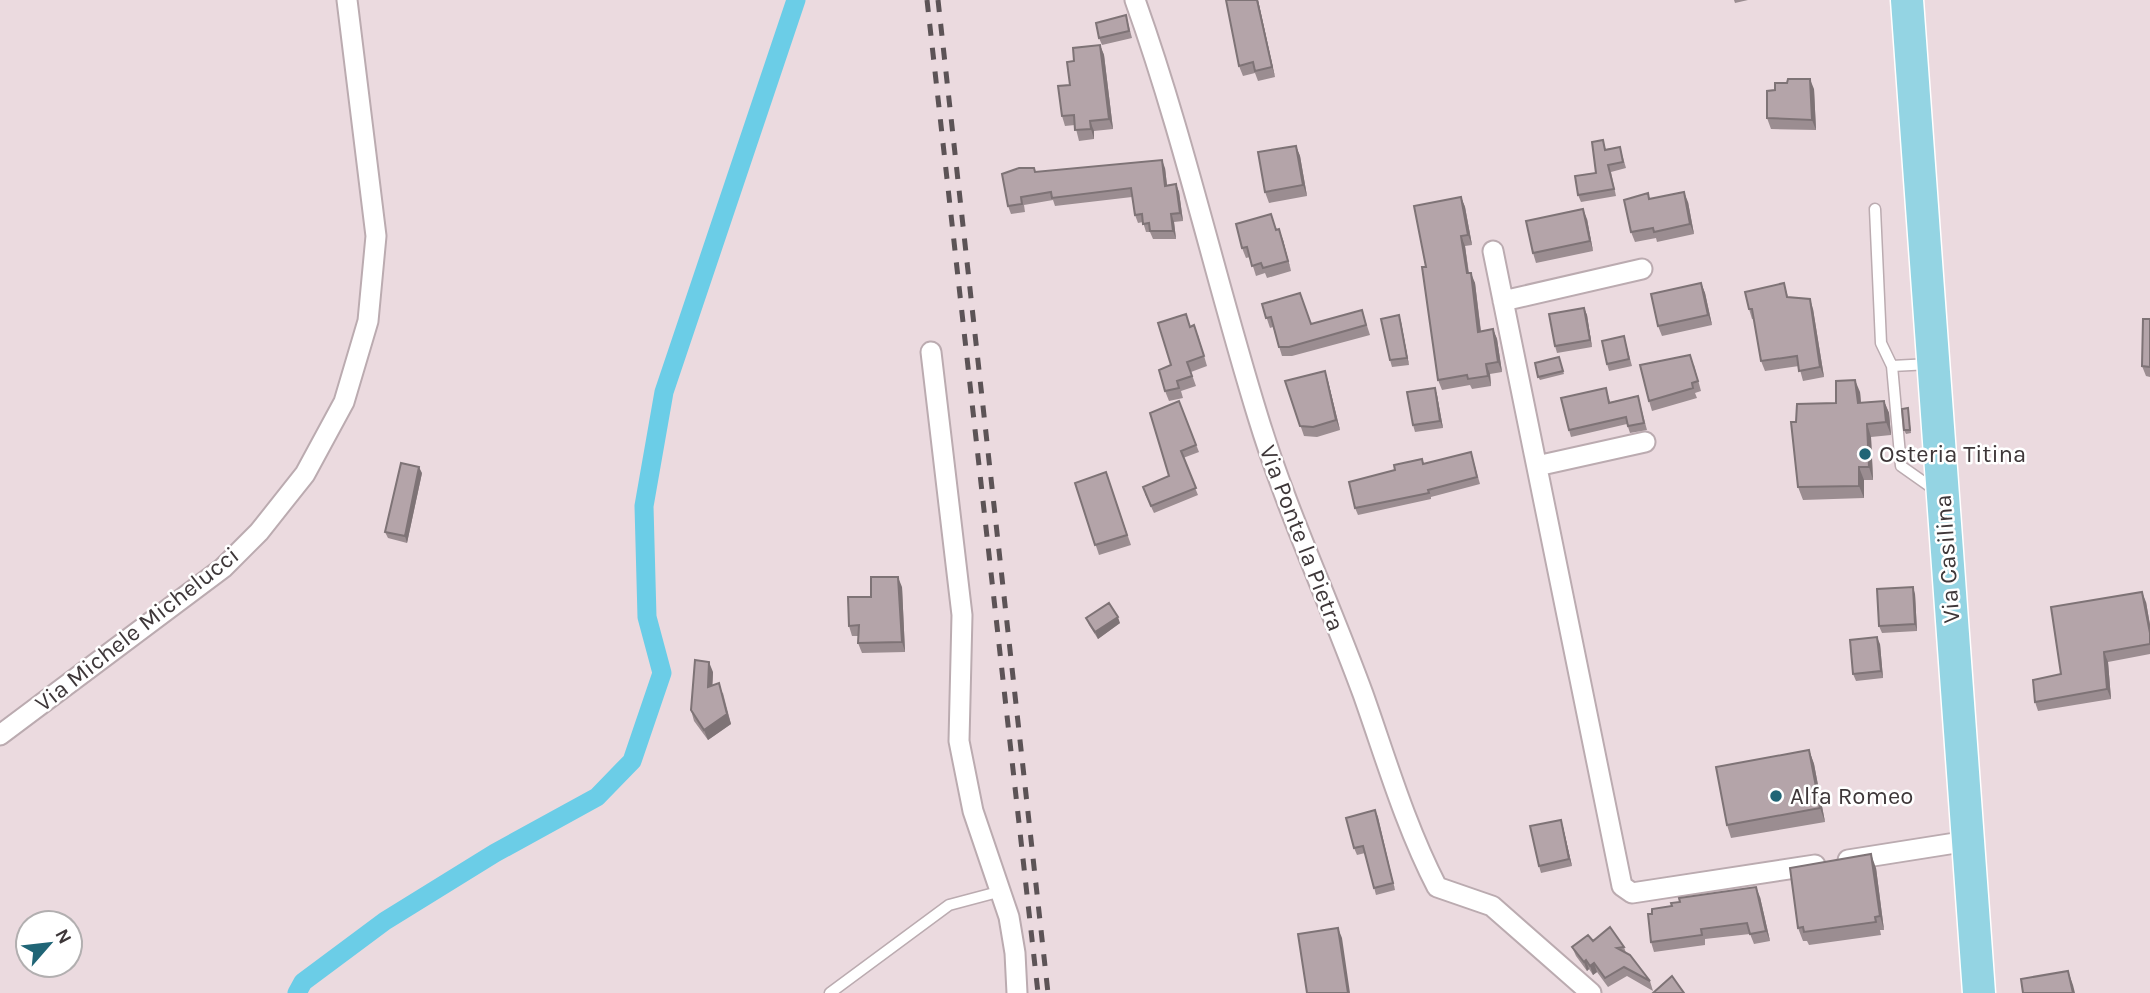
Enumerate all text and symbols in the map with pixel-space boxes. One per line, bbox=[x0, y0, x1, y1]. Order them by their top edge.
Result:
place label: Osteria Titina bbox=[1879, 440, 2026, 468]
street label: Via Ponte la Pietra bbox=[1254, 441, 1350, 635]
marker: Osteria Titina bbox=[1857, 446, 1873, 462]
street label: Via Casilina bbox=[1929, 494, 1965, 624]
street label: Via Michele Michelucci bbox=[30, 541, 244, 717]
place label: Alfa Romeo bbox=[1790, 782, 1913, 810]
marker: Alfa Romeo bbox=[1768, 788, 1784, 804]
north arrow bbox=[14, 909, 84, 979]
text: N bbox=[50, 925, 76, 948]

